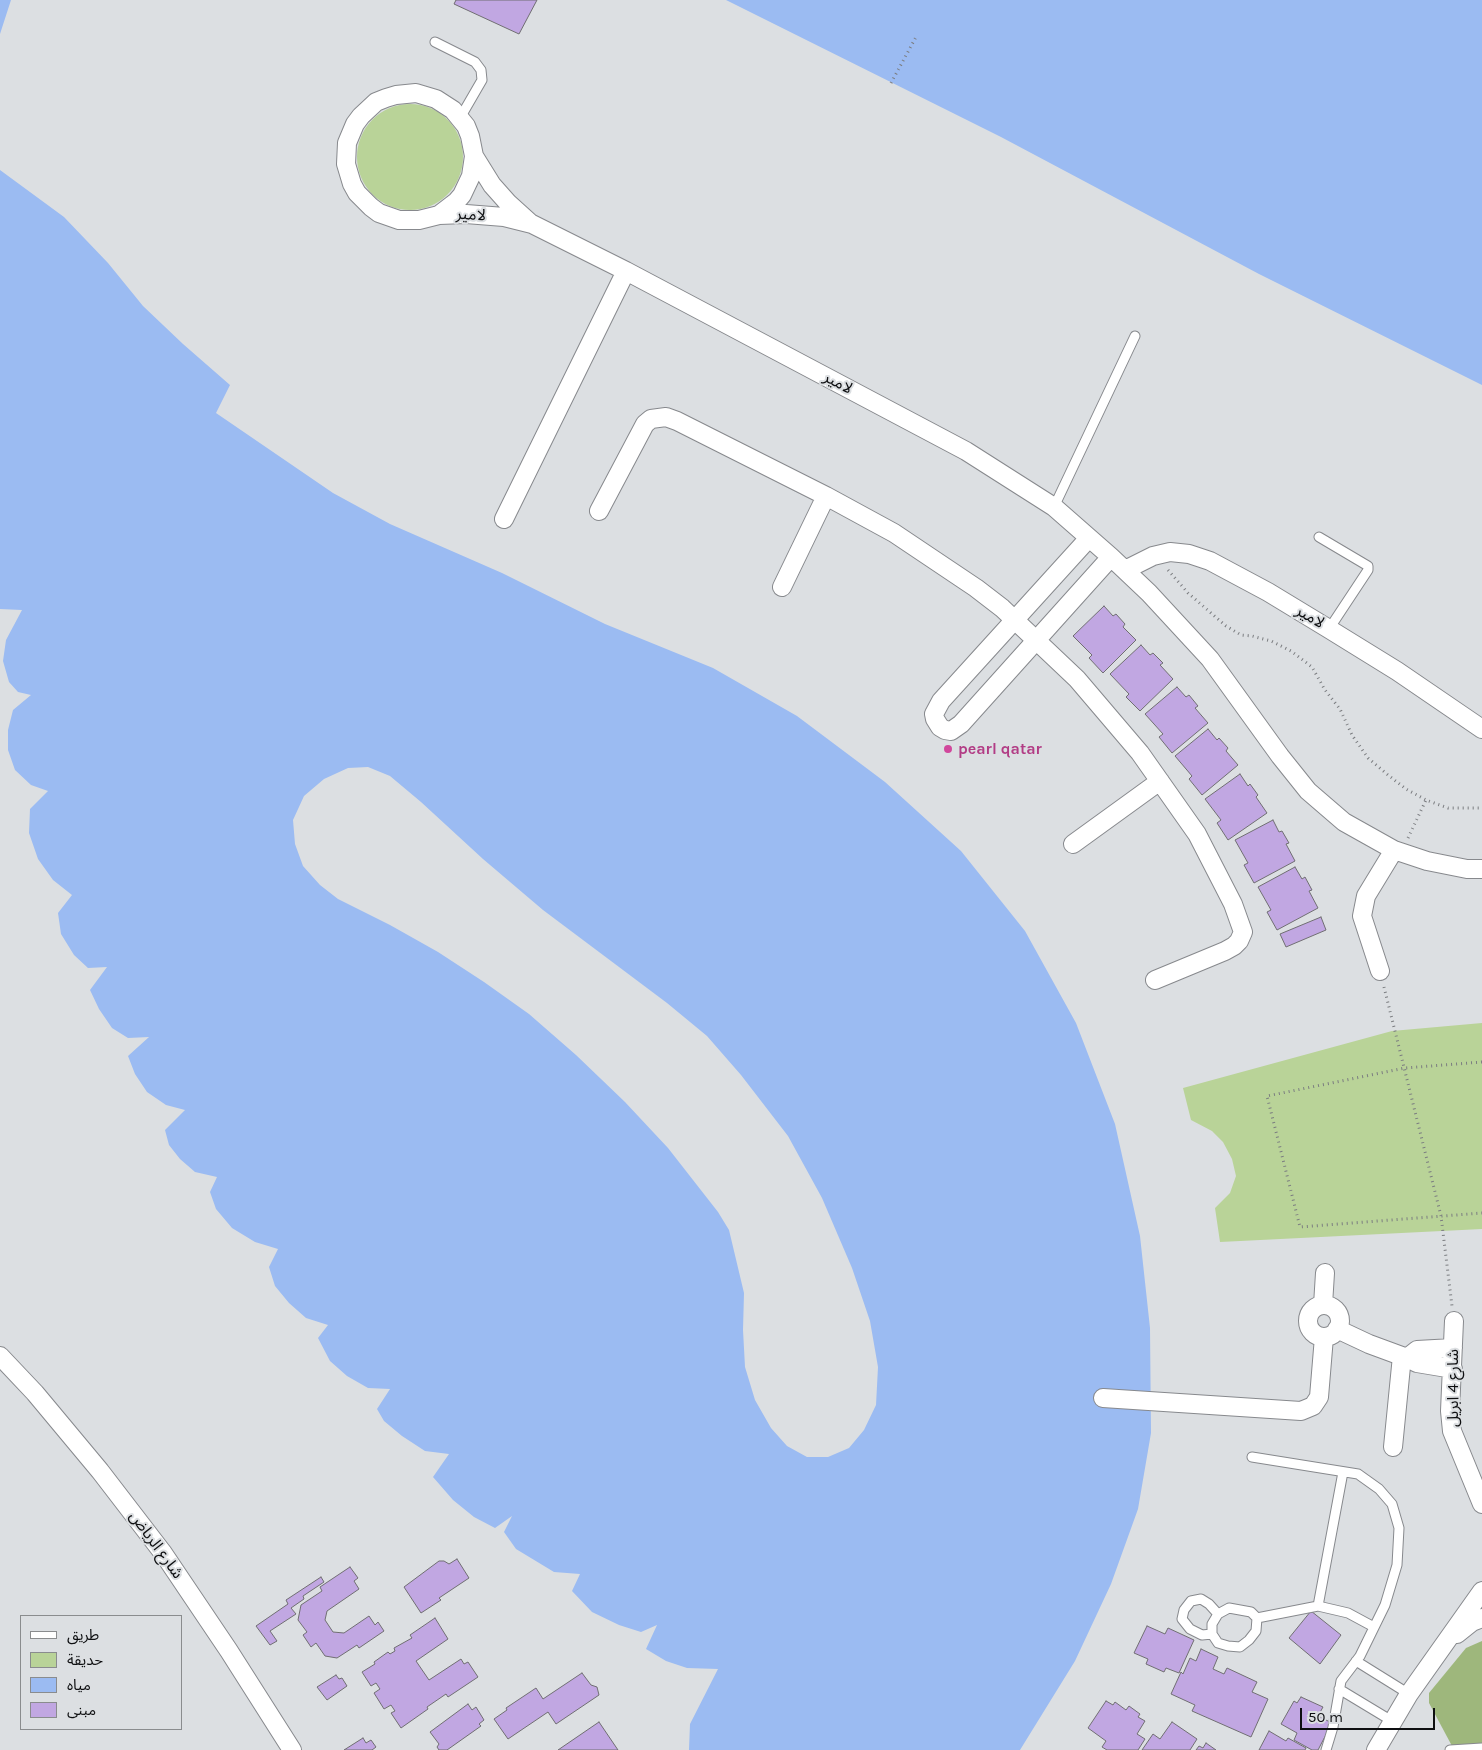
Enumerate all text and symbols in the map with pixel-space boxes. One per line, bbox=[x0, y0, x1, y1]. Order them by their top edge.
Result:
street label: لامير bbox=[456, 205, 486, 225]
street label: لامير bbox=[820, 367, 856, 399]
street label: لامير bbox=[1292, 601, 1328, 633]
place label: pearl qatar bbox=[958, 739, 1042, 759]
marker: pearl qatar bbox=[942, 743, 954, 755]
street label: شارع 4 ابريل bbox=[1443, 1349, 1463, 1427]
street label: شارع الرياض bbox=[125, 1507, 187, 1583]
legend bbox=[20, 1615, 182, 1730]
text: طريق bbox=[67, 1626, 99, 1644]
text: حديقة bbox=[67, 1651, 103, 1669]
text: مياه bbox=[67, 1676, 91, 1694]
scale bar bbox=[1302, 1698, 1437, 1730]
text: مبنى bbox=[67, 1701, 96, 1719]
text: 50 m bbox=[1308, 1708, 1343, 1726]

